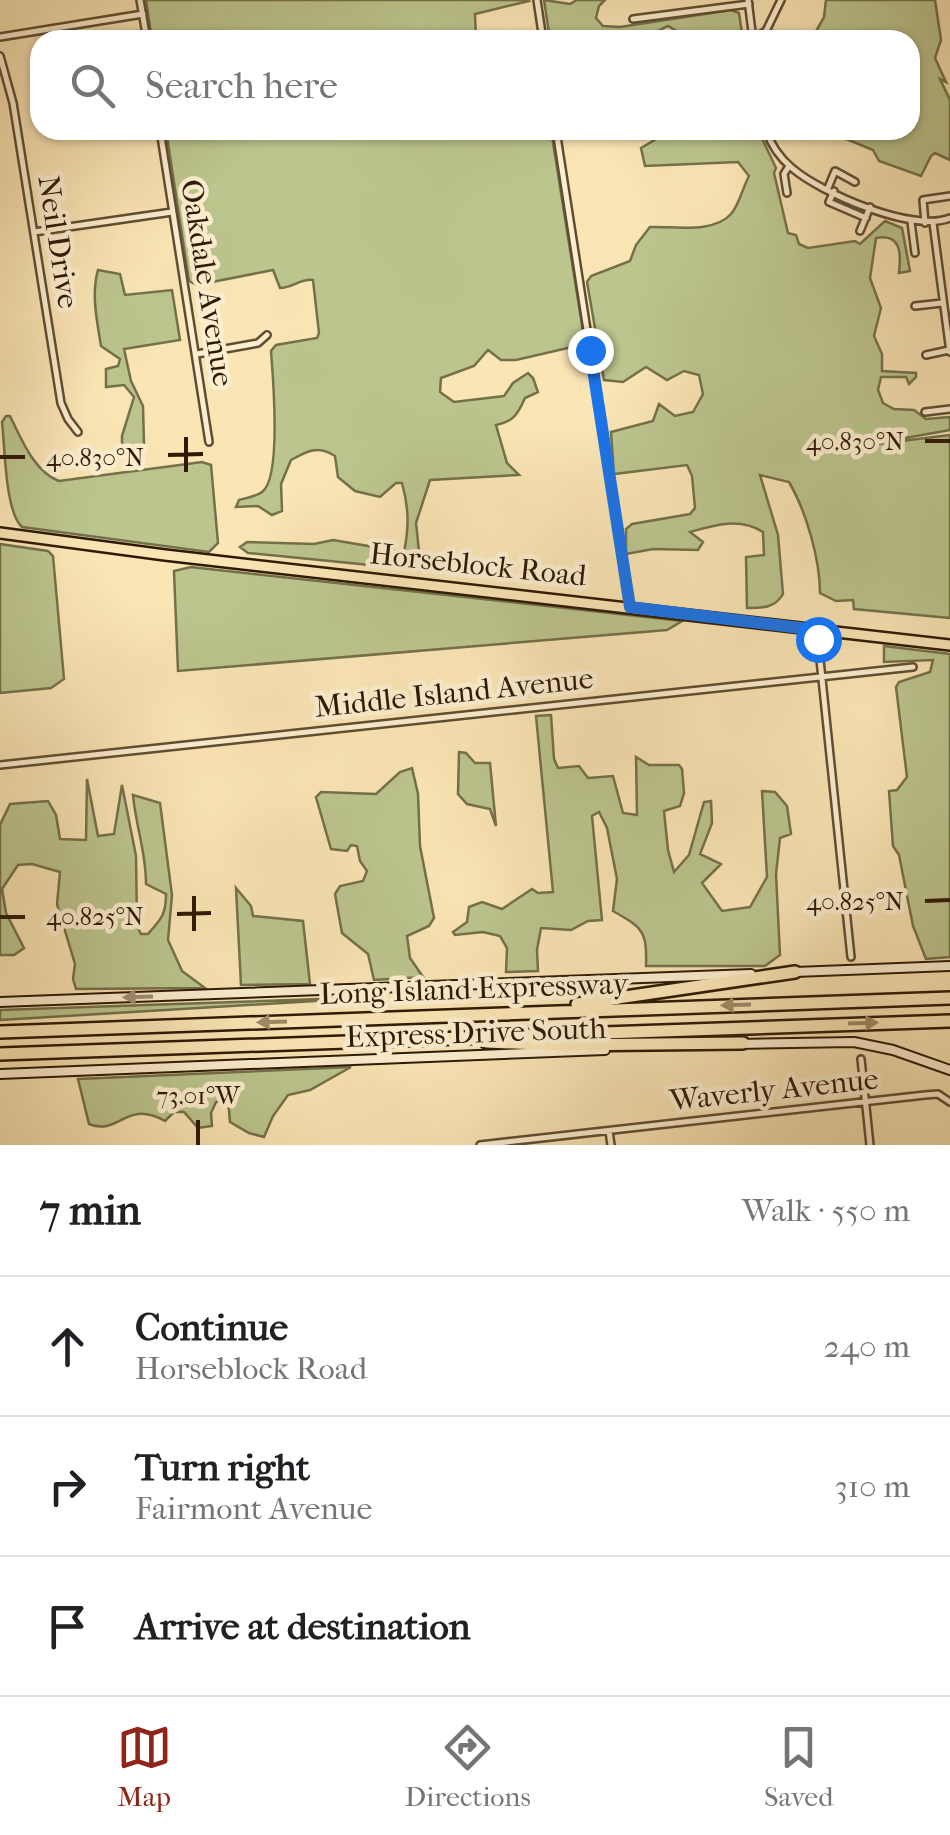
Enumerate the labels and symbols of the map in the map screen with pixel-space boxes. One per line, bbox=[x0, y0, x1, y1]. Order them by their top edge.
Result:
street label: Neil Drive bbox=[30, 173, 86, 311]
street label: Oakdale Avenue bbox=[173, 177, 241, 389]
route end bbox=[568, 328, 614, 374]
text: 40.830°N bbox=[806, 427, 904, 456]
text: 40.830°N bbox=[46, 443, 144, 472]
street label: Horseblock Road bbox=[368, 536, 589, 594]
route start bbox=[796, 617, 842, 663]
street label: Middle Island Avenue bbox=[313, 661, 595, 725]
text: 40.825°N bbox=[806, 887, 904, 916]
text: 40.825°N bbox=[46, 902, 144, 931]
street label: Long Island Expressway bbox=[319, 966, 630, 1012]
one-way arrow bbox=[122, 989, 154, 1005]
one-way arrow bbox=[720, 997, 752, 1013]
street label: Express Drive South bbox=[345, 1011, 607, 1055]
one-way arrow bbox=[255, 1014, 287, 1030]
one-way arrow bbox=[847, 1015, 879, 1031]
street label: Waverly Avenue bbox=[667, 1062, 880, 1118]
text: 73.01°W bbox=[156, 1081, 241, 1110]

